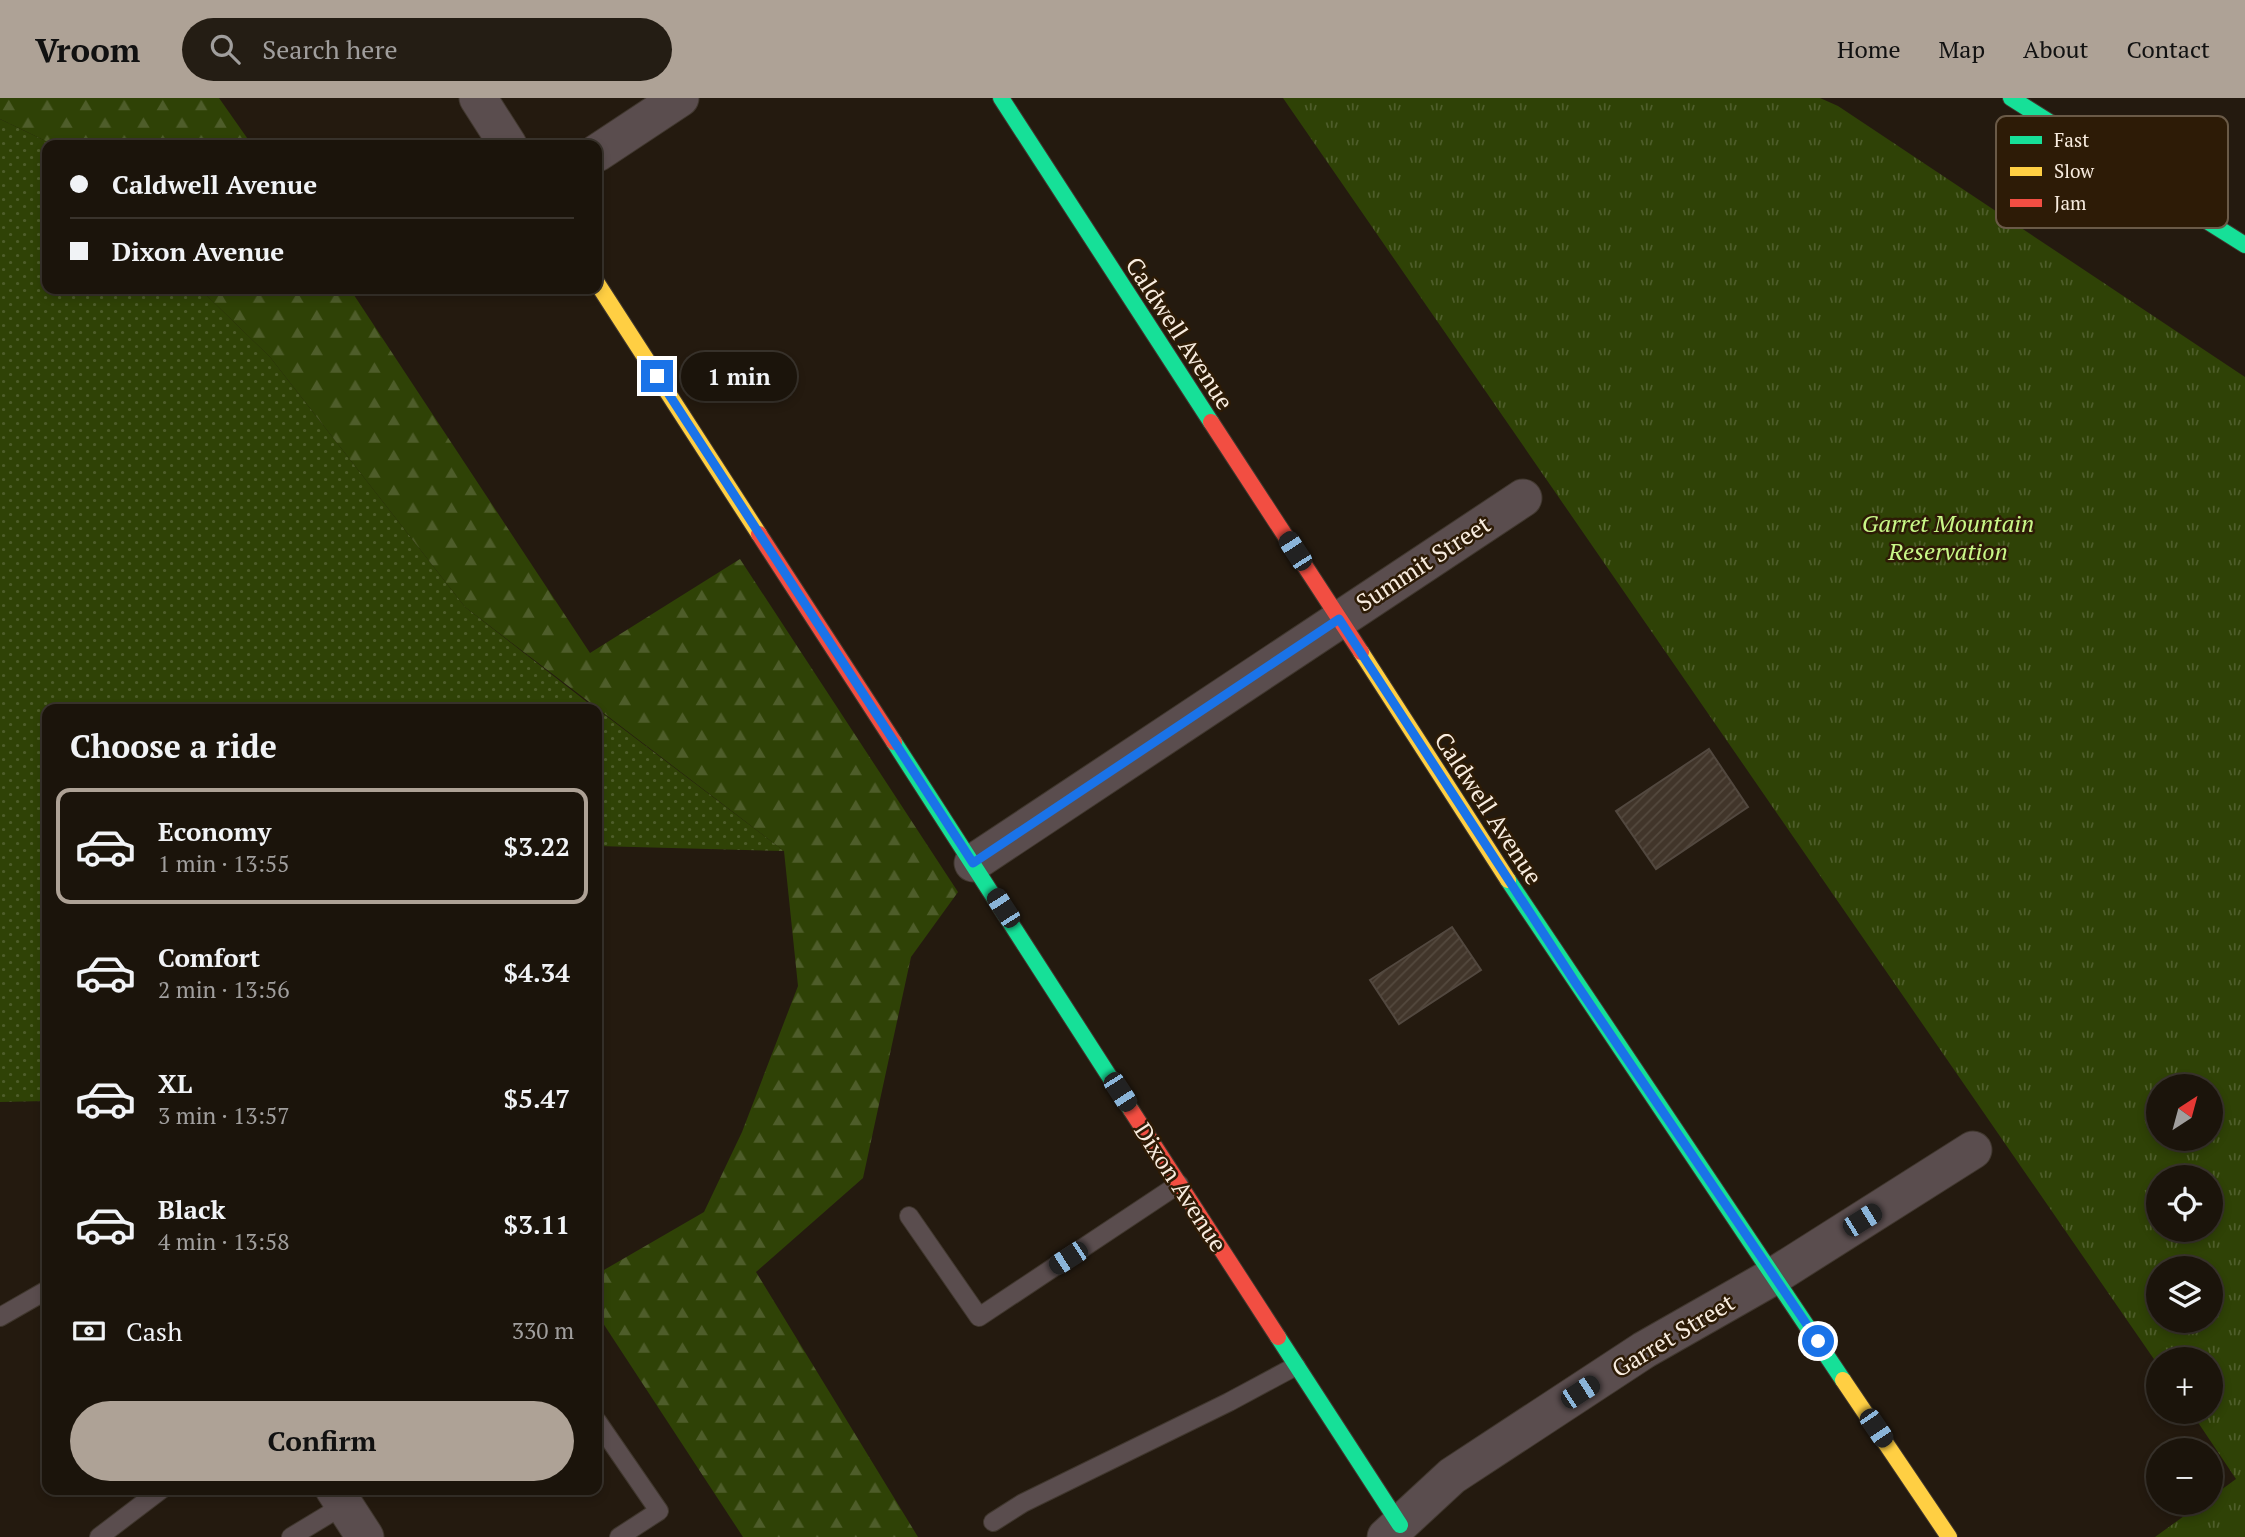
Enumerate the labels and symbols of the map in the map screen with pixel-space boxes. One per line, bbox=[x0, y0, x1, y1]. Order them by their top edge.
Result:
legend bbox=[1996, 116, 2228, 228]
text: Fast bbox=[2054, 127, 2089, 152]
text: Slow bbox=[2054, 158, 2095, 183]
text: Jam bbox=[2054, 190, 2087, 215]
street label: Caldwell Avenue bbox=[1119, 251, 1241, 415]
callout: 1 min bbox=[682, 352, 797, 400]
route end bbox=[641, 360, 673, 392]
park label: Garret Mountain Reservation bbox=[1862, 507, 2034, 567]
street label: Summit Street bbox=[1350, 508, 1496, 618]
car bbox=[1275, 528, 1316, 574]
street label: Caldwell Avenue bbox=[1428, 726, 1550, 890]
car bbox=[983, 885, 1024, 931]
car bbox=[1100, 1069, 1141, 1115]
north arrow bbox=[2146, 1074, 2222, 1152]
street label: Dixon Avenue bbox=[1127, 1116, 1235, 1258]
car bbox=[1839, 1200, 1886, 1240]
car bbox=[1045, 1238, 1092, 1278]
street label: Garret Street bbox=[1606, 1286, 1740, 1384]
route start bbox=[1802, 1325, 1834, 1357]
car bbox=[1557, 1372, 1604, 1412]
car bbox=[1856, 1405, 1897, 1451]

